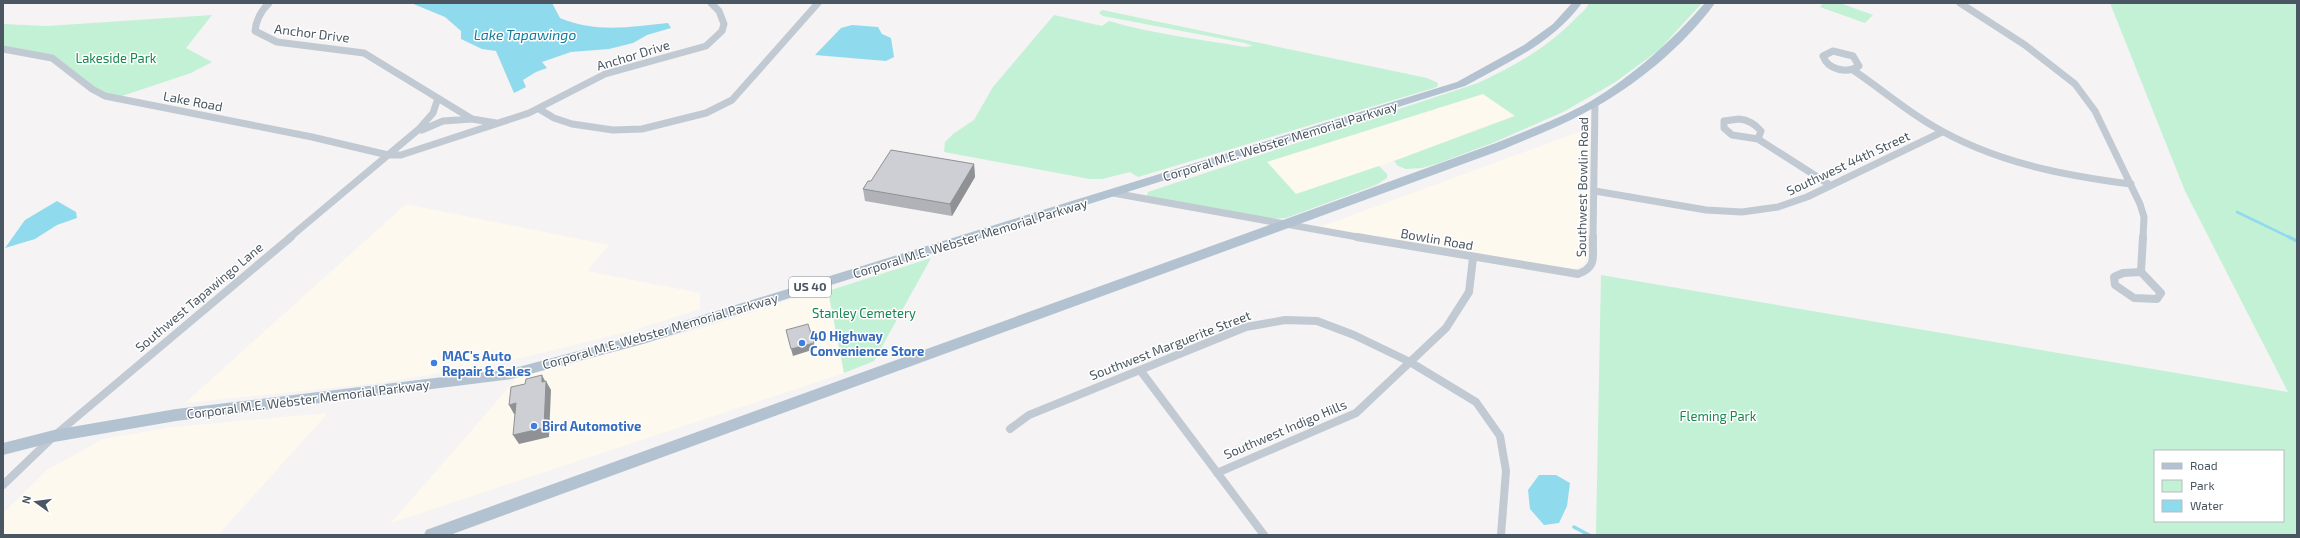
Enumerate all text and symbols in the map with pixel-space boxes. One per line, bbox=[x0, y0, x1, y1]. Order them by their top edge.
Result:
street label: Anchor Drive bbox=[273, 20, 351, 46]
water label: Lake Tapawingo bbox=[474, 26, 576, 43]
street label: Anchor Drive bbox=[594, 36, 672, 74]
park label: Lakeside Park bbox=[76, 50, 157, 66]
street label: Lake Road bbox=[162, 87, 224, 115]
street label: Corporal M.E. Webster Memorial Parkway bbox=[1161, 98, 1399, 184]
street label: Southwest Bowlin Road bbox=[1573, 117, 1591, 257]
street label: Southwest 44th Street bbox=[1784, 127, 1912, 199]
street label: Corporal M.E. Webster Memorial Parkway bbox=[851, 195, 1089, 281]
street label: Bowlin Road bbox=[1399, 225, 1475, 253]
street label: Southwest Tapawingo Lane bbox=[132, 239, 266, 355]
road number: US 40 bbox=[789, 277, 831, 297]
street label: Corporal M.E. Webster Memorial Parkway bbox=[540, 290, 780, 372]
park label: Stanley Cemetery bbox=[812, 305, 916, 321]
street label: Southwest Marguerite Street bbox=[1087, 307, 1253, 383]
place label: 40 Highway Convenience Store bbox=[810, 328, 924, 359]
marker: 40 Highway Convenience Store bbox=[797, 338, 807, 348]
place label: MAC's Auto Repair & Sales bbox=[442, 348, 531, 379]
marker: MAC's Auto Repair & Sales bbox=[429, 358, 439, 368]
street label: Corporal M.E. Webster Memorial Parkway bbox=[186, 376, 430, 422]
street label: Southwest Indigo Hills bbox=[1221, 396, 1349, 462]
park label: Fleming Park bbox=[1680, 408, 1757, 424]
place label: Bird Automotive bbox=[542, 418, 641, 434]
marker: Bird Automotive bbox=[529, 421, 539, 431]
legend bbox=[2154, 450, 2284, 522]
text: Road bbox=[2190, 458, 2218, 472]
text: Park bbox=[2190, 478, 2215, 492]
north arrow bbox=[16, 482, 56, 522]
text: N bbox=[19, 494, 33, 505]
text: Water bbox=[2190, 498, 2224, 512]

